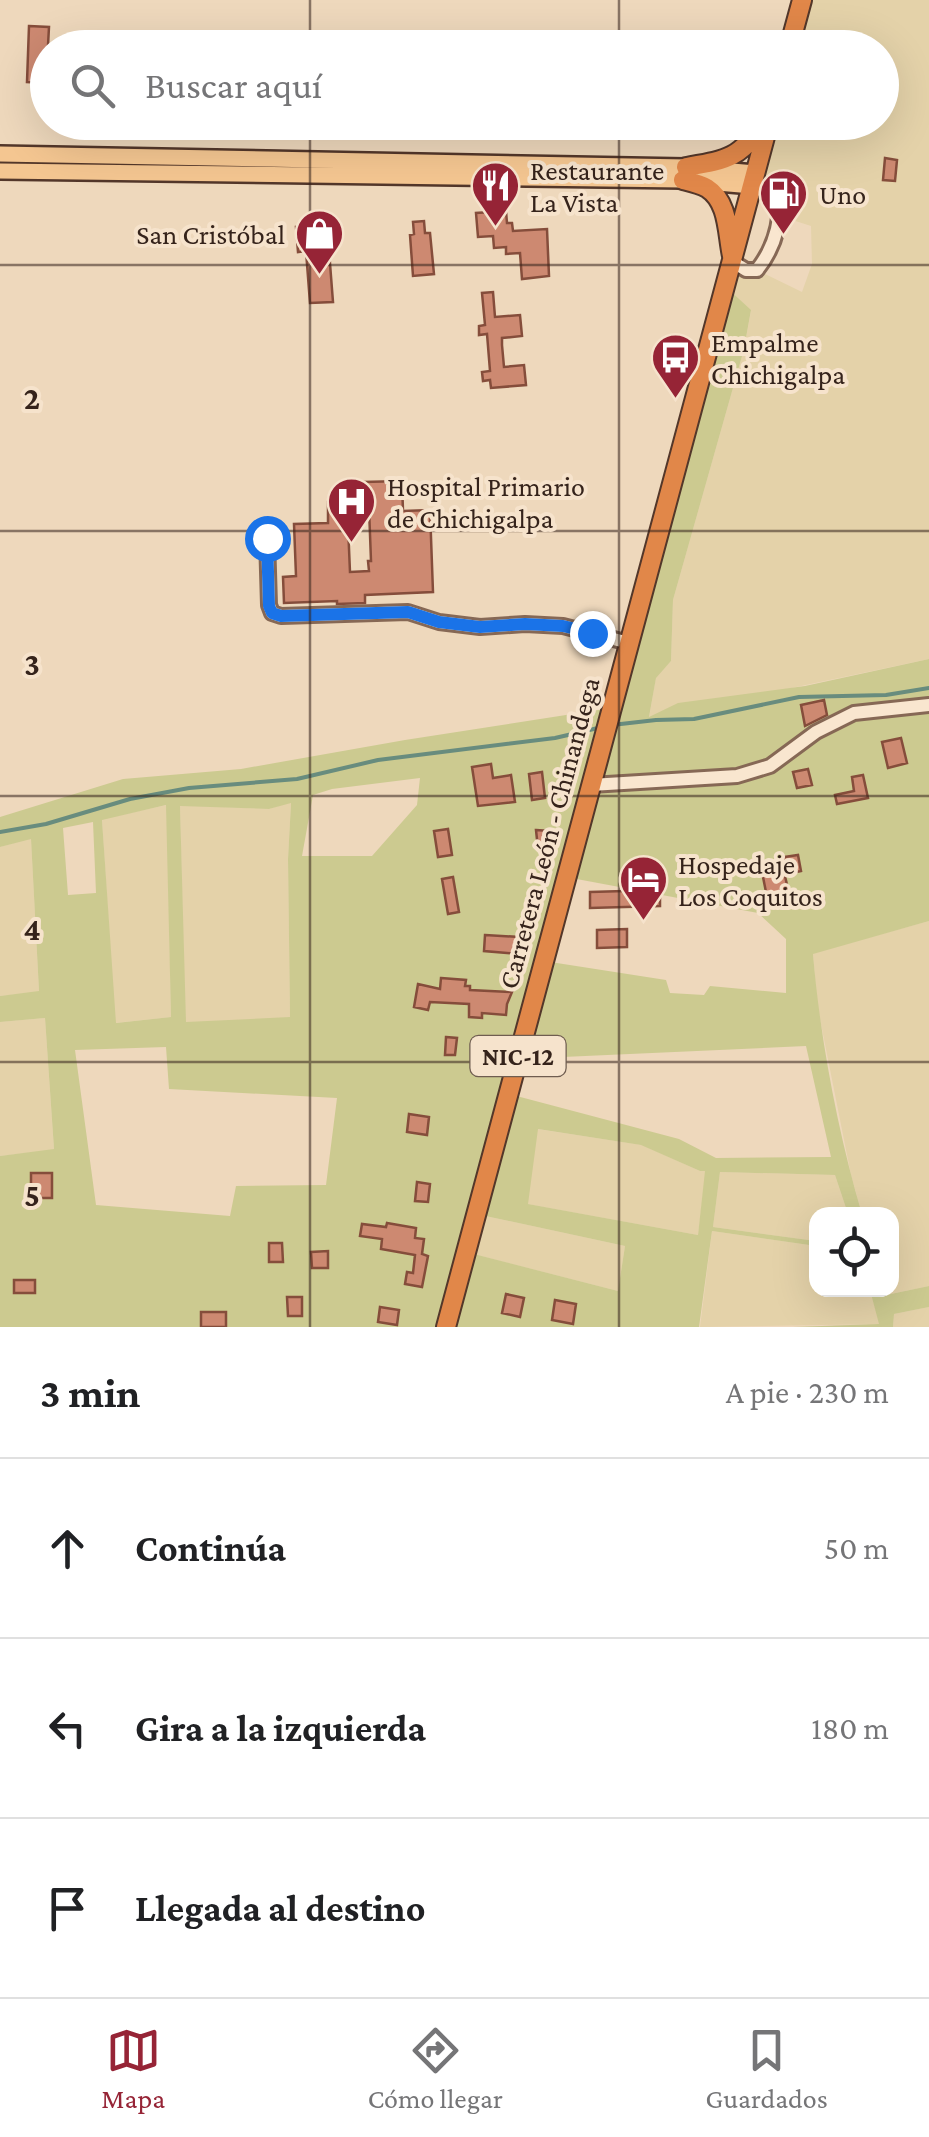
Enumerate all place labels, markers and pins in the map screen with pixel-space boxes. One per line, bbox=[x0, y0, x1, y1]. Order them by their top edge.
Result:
place label: Restaurante La Vista bbox=[530, 155, 664, 218]
restaurant icon: Restaurante La Vista bbox=[469, 160, 521, 228]
fuel station icon: Uno bbox=[758, 168, 810, 236]
place label: Uno bbox=[819, 179, 866, 210]
shop icon: San Cristóbal bbox=[294, 208, 346, 276]
place label: San Cristóbal bbox=[136, 219, 285, 250]
place label: Empalme Chichigalpa bbox=[711, 327, 845, 390]
bus stop icon: Empalme Chichigalpa bbox=[650, 332, 702, 400]
place label: Hospital Primario de Chichigalpa bbox=[387, 471, 585, 534]
hospital icon: Hospital Primario de Chichigalpa bbox=[326, 476, 378, 544]
place label: Hospedaje Los Coquitos bbox=[678, 849, 823, 912]
hotel icon: Hospedaje Los Coquitos bbox=[617, 854, 669, 922]

